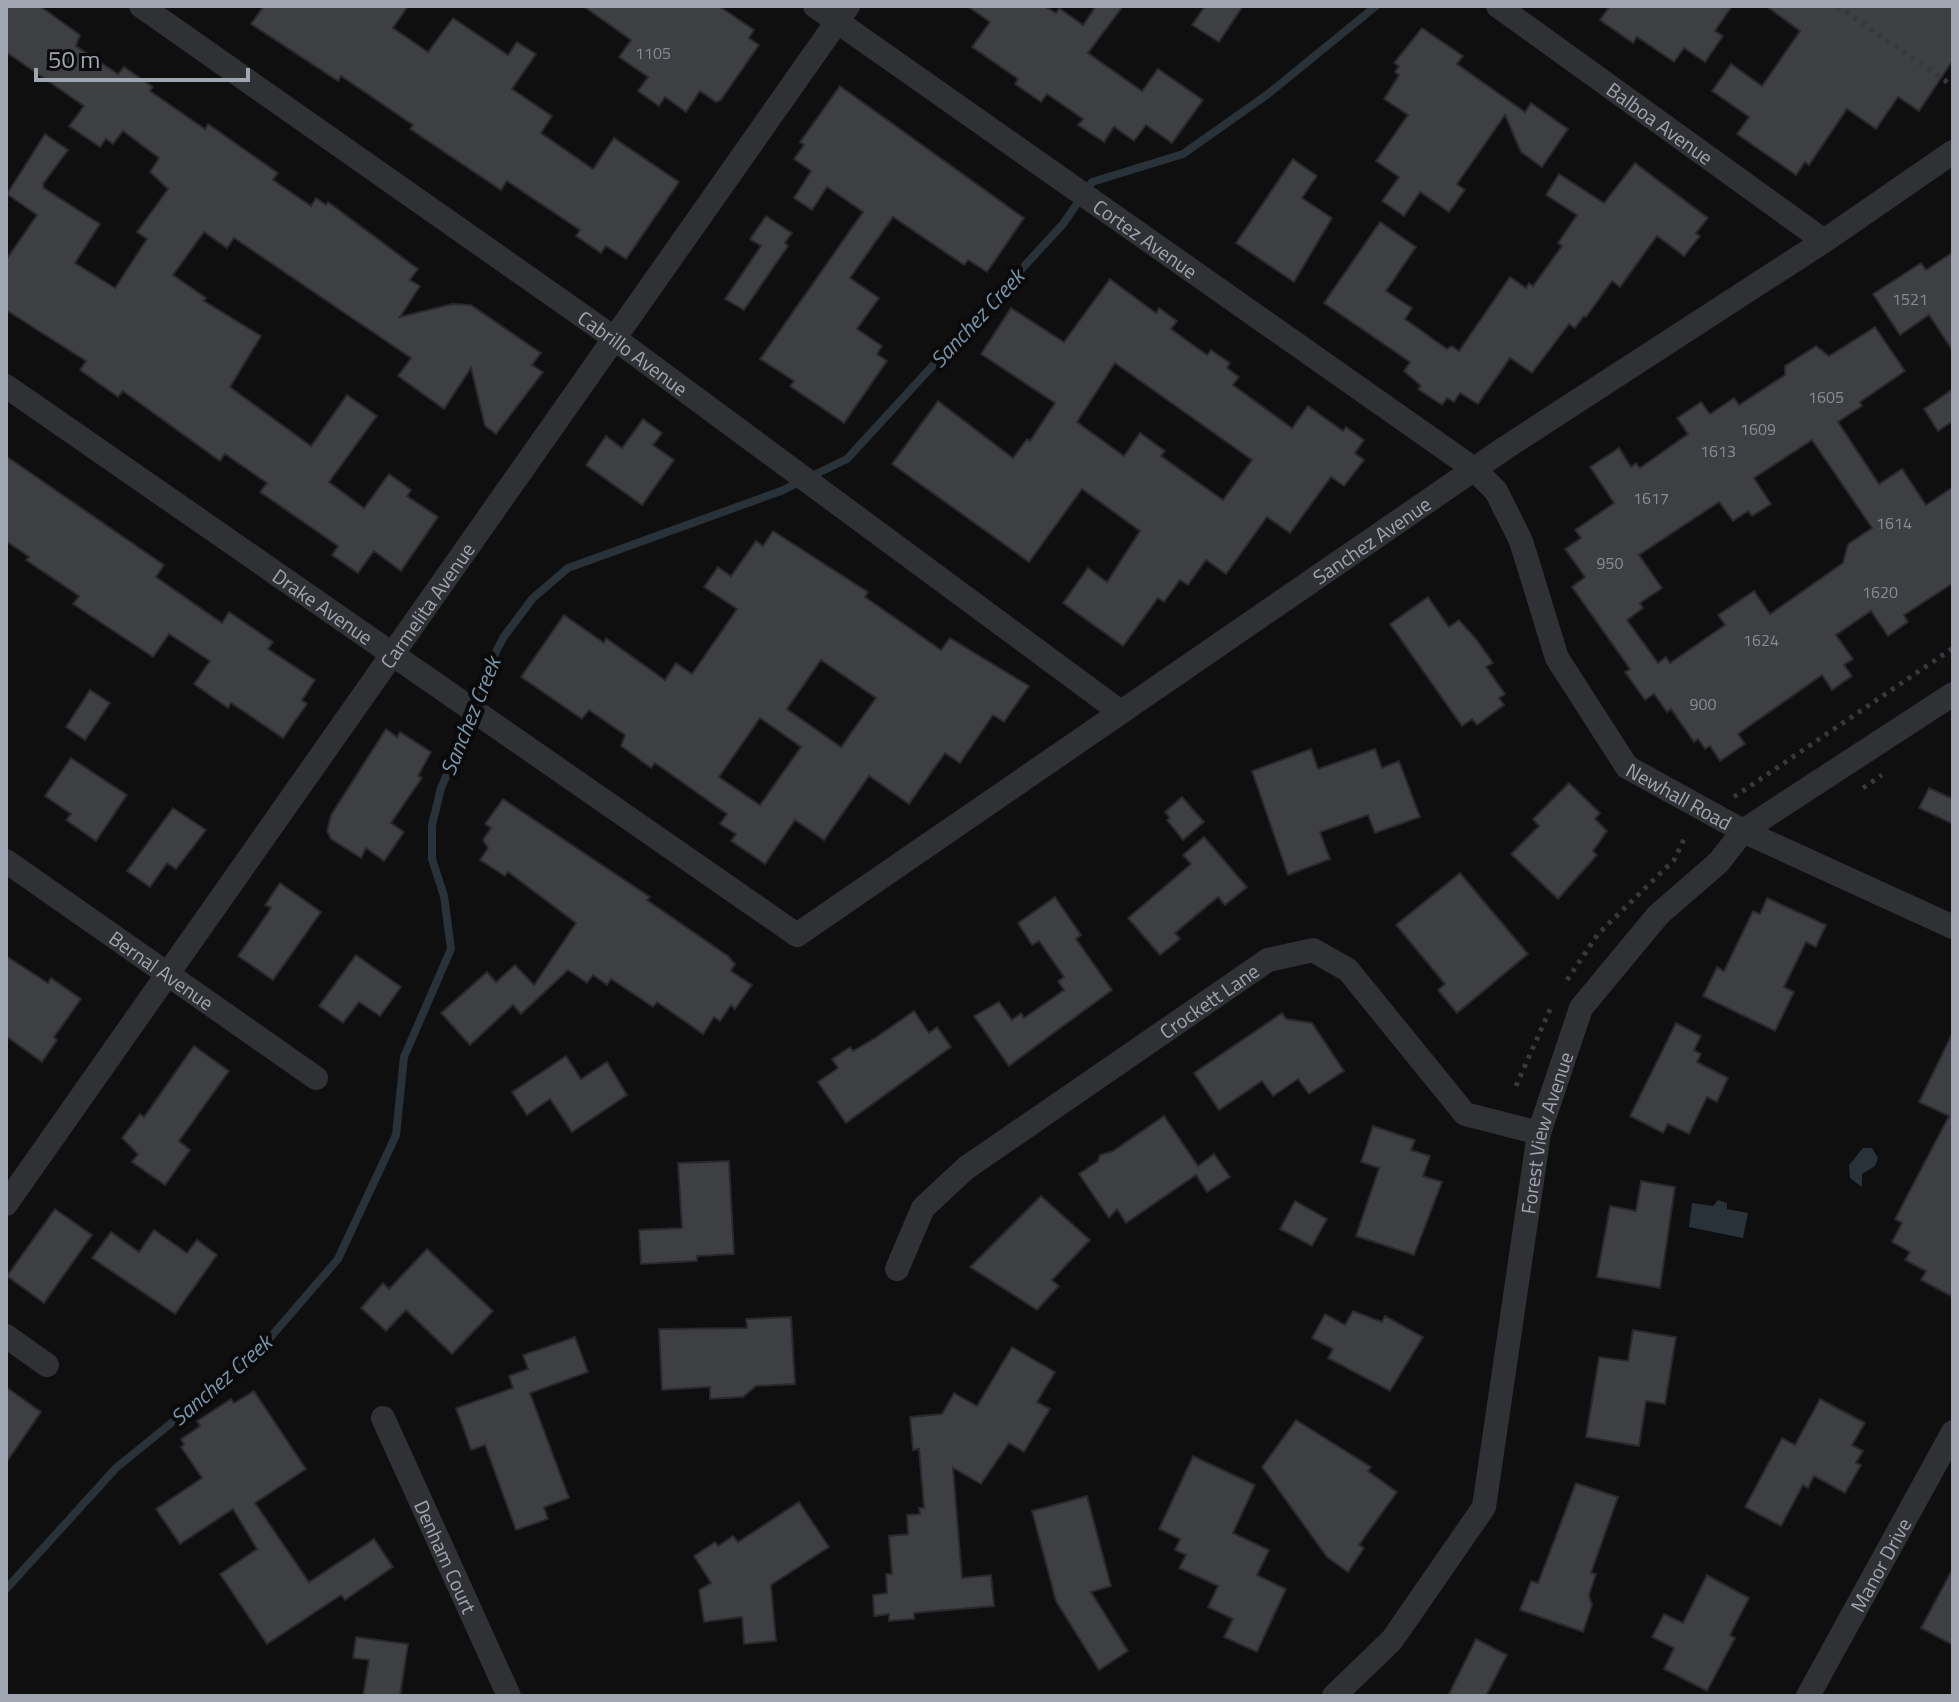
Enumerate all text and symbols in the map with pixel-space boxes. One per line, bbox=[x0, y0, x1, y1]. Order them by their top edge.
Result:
scale bar bbox=[36, 32, 248, 82]
text: 50 m bbox=[48, 41, 100, 77]
house number: 1105 bbox=[635, 41, 671, 65]
street label: Balboa Avenue bbox=[1600, 74, 1720, 172]
street label: Cortez Avenue bbox=[1087, 191, 1204, 286]
water label: Sanchez Creek bbox=[922, 259, 1034, 375]
house number: 1521 bbox=[1892, 287, 1928, 311]
street label: Cabrillo Avenue bbox=[572, 302, 695, 403]
house number: 1605 bbox=[1808, 385, 1844, 409]
house number: 1609 bbox=[1740, 417, 1776, 441]
house number: 1613 bbox=[1700, 439, 1736, 463]
house number: 1617 bbox=[1633, 486, 1669, 510]
street label: Sanchez Avenue bbox=[1306, 488, 1437, 592]
house number: 1614 bbox=[1876, 511, 1912, 535]
street label: Carmelita Avenue bbox=[372, 536, 482, 674]
house number: 950 bbox=[1597, 551, 1623, 575]
street label: Drake Avenue bbox=[266, 560, 380, 652]
house number: 1620 bbox=[1862, 580, 1898, 604]
house number: 1624 bbox=[1743, 628, 1779, 652]
water label: Sanchez Creek bbox=[431, 650, 510, 780]
house number: 900 bbox=[1690, 692, 1716, 716]
street label: Newhall Road bbox=[1621, 754, 1738, 838]
street label: Bernal Avenue bbox=[103, 922, 220, 1018]
street label: Crockett Lane bbox=[1153, 955, 1265, 1046]
street label: Forest View Avenue bbox=[1512, 1048, 1581, 1216]
water label: Sanchez Creek bbox=[163, 1325, 281, 1434]
street label: Denham Court bbox=[407, 1495, 485, 1618]
street label: Manor Drive bbox=[1842, 1512, 1919, 1617]

